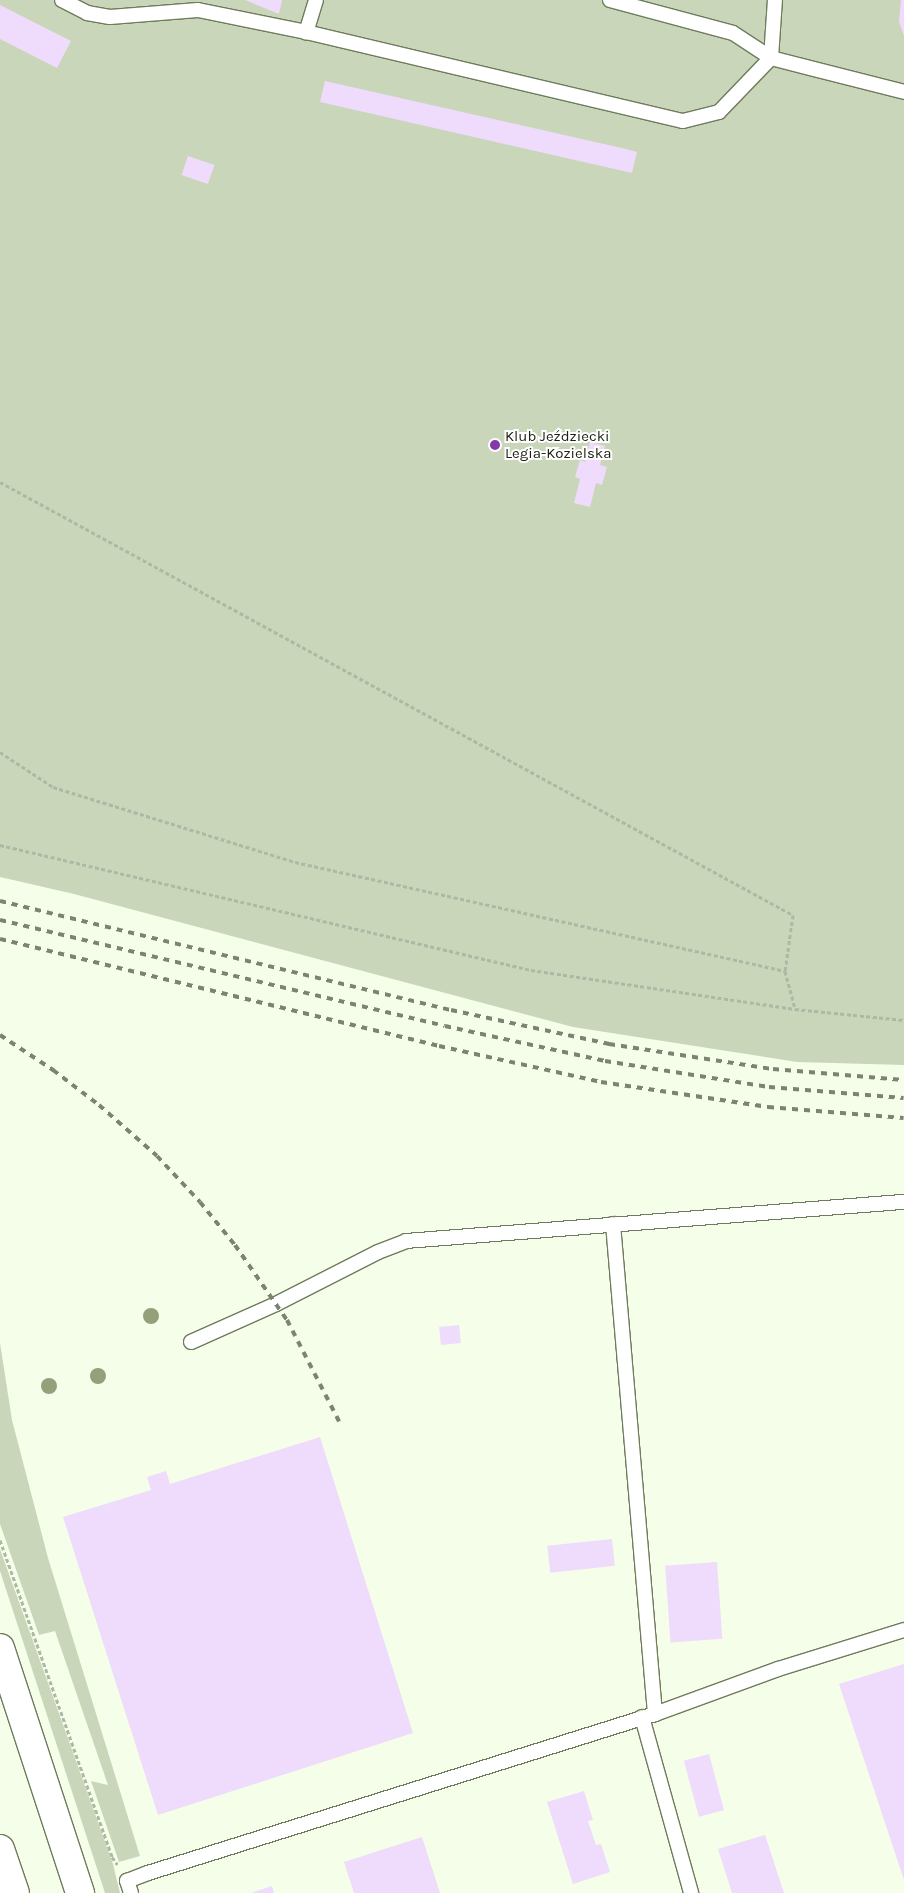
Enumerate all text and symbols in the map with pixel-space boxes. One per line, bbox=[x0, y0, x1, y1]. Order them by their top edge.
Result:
place label: Klub Jeździecki Legia-Kozielska bbox=[505, 427, 612, 462]
marker: Klub Jeździecki Legia-Kozielska bbox=[489, 439, 501, 451]

